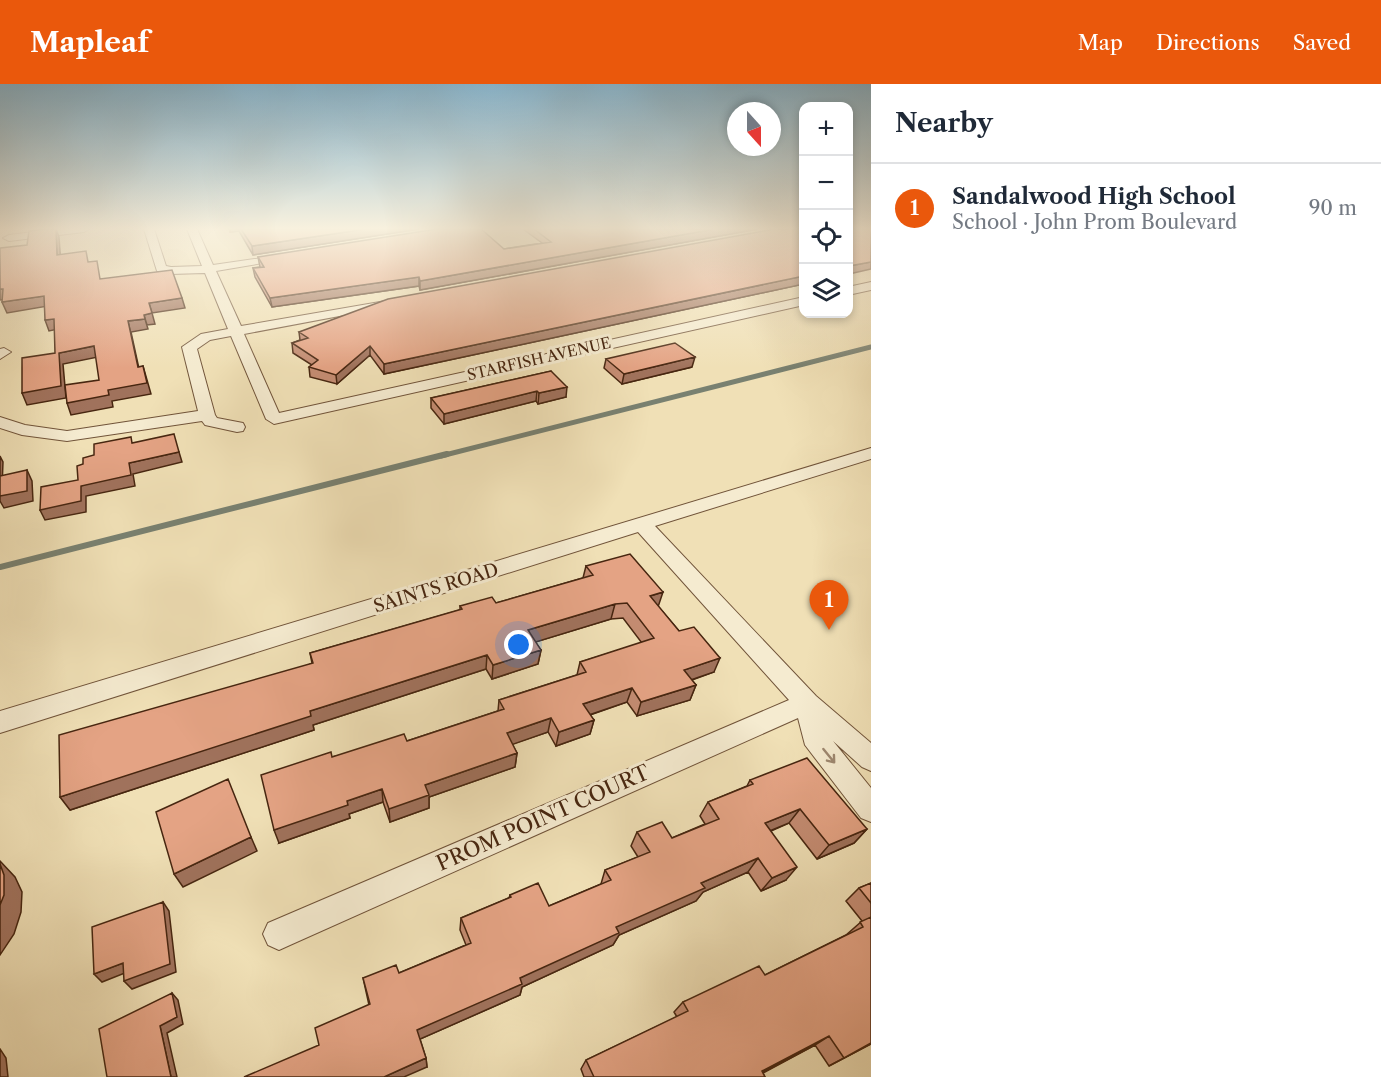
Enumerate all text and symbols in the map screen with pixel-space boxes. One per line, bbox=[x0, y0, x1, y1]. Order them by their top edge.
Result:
text: Mapleaf bbox=[30, 25, 149, 59]
text: Map bbox=[1078, 30, 1123, 55]
text: Directions bbox=[1156, 30, 1260, 55]
text: Saved bbox=[1293, 30, 1351, 55]
north arrow bbox=[727, 102, 781, 156]
map controls bbox=[799, 102, 853, 318]
button: + bbox=[799, 102, 853, 156]
text: Nearby bbox=[895, 107, 993, 139]
button: − bbox=[799, 156, 853, 210]
text: Sandalwood High School bbox=[952, 183, 1236, 210]
text: 1 bbox=[910, 196, 919, 220]
text: 90 m bbox=[1309, 196, 1357, 220]
button: locate bbox=[799, 210, 853, 264]
text: School · John Prom Boulevard bbox=[952, 210, 1237, 234]
button: layers bbox=[799, 264, 853, 318]
street label: STARFISH AVENUE bbox=[465, 333, 613, 384]
street label: SAINTS ROAD bbox=[371, 559, 501, 617]
pin: 1 bbox=[810, 580, 848, 630]
your location bbox=[504, 630, 533, 659]
one-way arrow bbox=[822, 748, 835, 764]
street label: PROM POINT COURT bbox=[432, 759, 653, 876]

